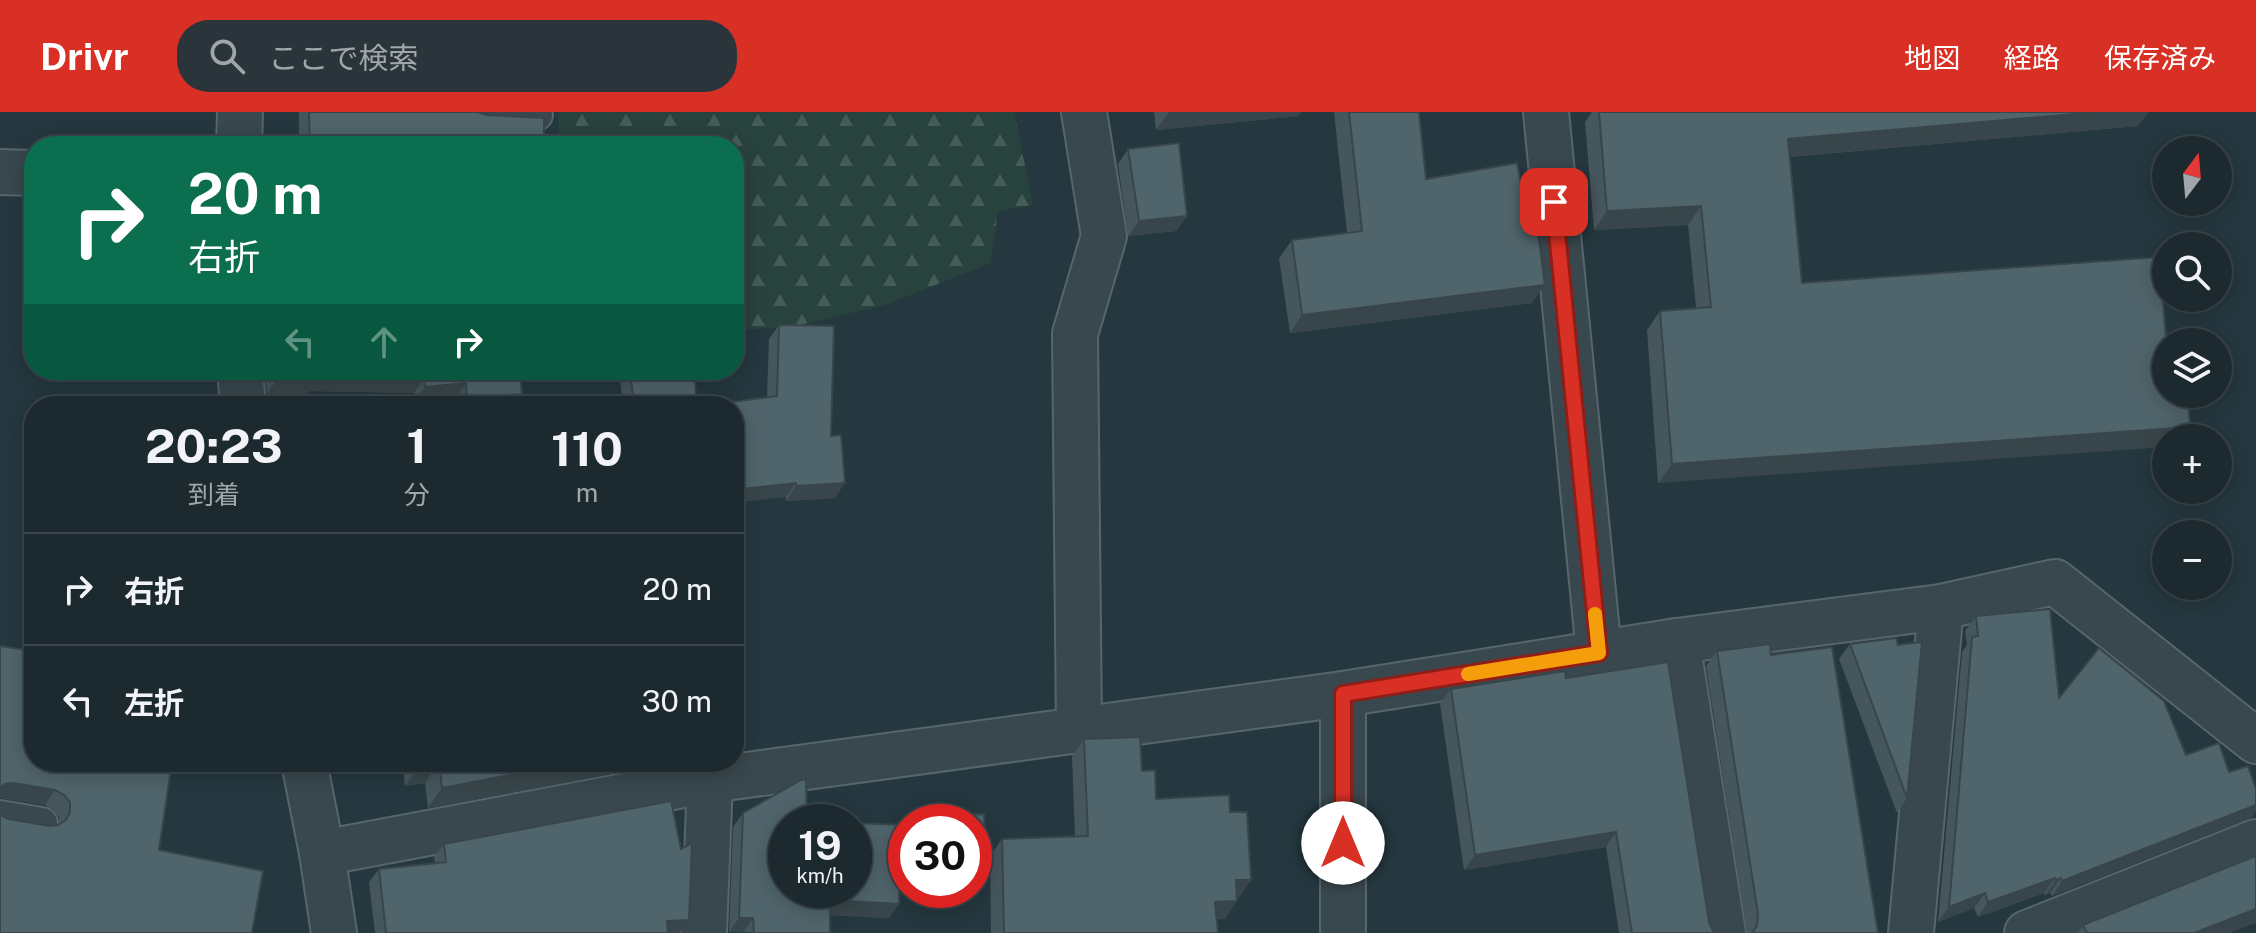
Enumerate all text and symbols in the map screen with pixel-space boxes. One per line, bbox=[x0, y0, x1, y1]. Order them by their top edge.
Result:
search box bbox=[177, 20, 737, 92]
text: Drivr bbox=[40, 34, 129, 79]
icon: search bbox=[205, 34, 249, 78]
text: ここで検索 bbox=[269, 40, 419, 76]
text: 地図 bbox=[1904, 41, 1960, 74]
text: 経路 bbox=[2004, 41, 2060, 74]
text: 保存済み bbox=[2104, 41, 2216, 74]
north arrow bbox=[2152, 136, 2232, 216]
map controls bbox=[2152, 136, 2232, 600]
text: 20 m bbox=[188, 161, 322, 227]
icon: right bbox=[56, 168, 160, 272]
pin bbox=[1520, 168, 1588, 236]
icon: arrive bbox=[1532, 180, 1576, 224]
button: search bbox=[2152, 232, 2232, 312]
text: 右折 bbox=[188, 236, 260, 278]
icon: left bbox=[278, 320, 322, 364]
icon: ahead bbox=[362, 320, 406, 364]
icon: right bbox=[446, 320, 490, 364]
button: layers bbox=[2152, 328, 2232, 408]
text: 20:23 bbox=[145, 417, 283, 474]
text: 1 bbox=[407, 417, 427, 474]
text: 110 bbox=[551, 420, 623, 477]
button: + bbox=[2152, 424, 2232, 504]
text: m bbox=[576, 477, 598, 508]
text: 到着 bbox=[188, 479, 240, 510]
text: 分 bbox=[404, 479, 430, 510]
button: − bbox=[2152, 520, 2232, 600]
icon: right bbox=[56, 567, 100, 611]
text: 20 m bbox=[643, 571, 712, 607]
text: 右折 bbox=[124, 573, 184, 609]
icon: left bbox=[56, 679, 100, 723]
text: 30 m bbox=[642, 683, 712, 719]
text: 左折 bbox=[124, 685, 184, 721]
position arrow bbox=[1301, 801, 1385, 885]
speed limit sign: 30 bbox=[888, 804, 992, 908]
text: 19 bbox=[798, 822, 842, 869]
text: km/h bbox=[796, 864, 844, 888]

